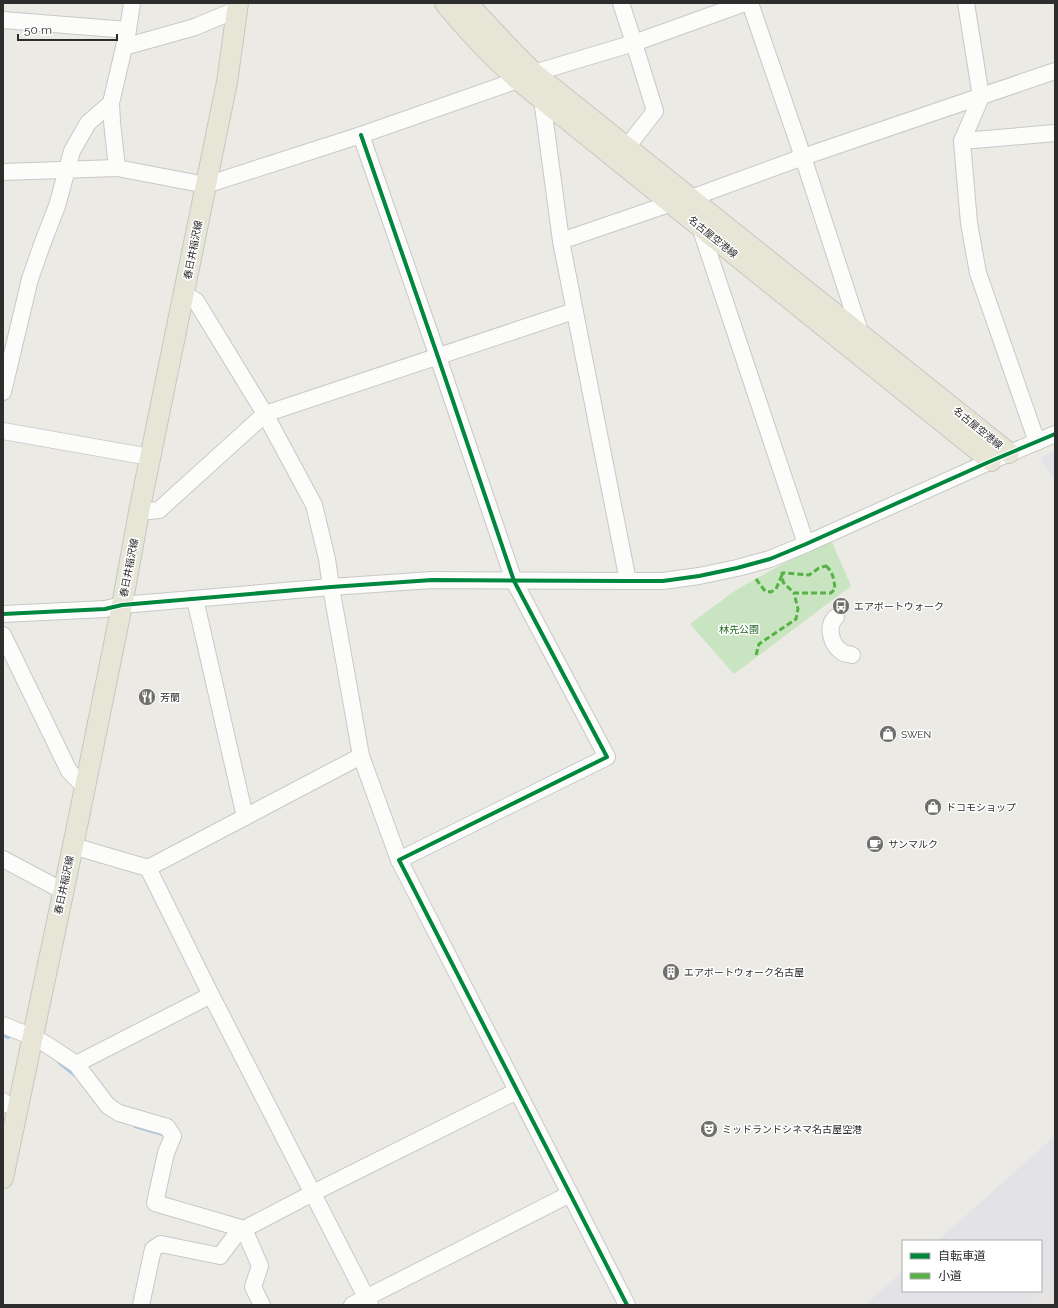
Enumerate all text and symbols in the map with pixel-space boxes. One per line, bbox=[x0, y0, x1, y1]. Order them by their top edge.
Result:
scale bar bbox=[18, 16, 117, 42]
text: 50 m bbox=[24, 23, 52, 37]
street label: 名古屋空港線 bbox=[686, 214, 740, 260]
street label: 春日井稲沢線 bbox=[182, 220, 204, 280]
street label: 名古屋空港線 bbox=[951, 405, 1005, 451]
street label: 春日井稲沢線 bbox=[118, 538, 140, 598]
bus stop icon: エアポートウォーク bbox=[831, 596, 851, 616]
place label: エアポートウォーク bbox=[854, 601, 944, 612]
park label: 林先公園 bbox=[719, 624, 759, 635]
restaurant icon: 芳蘭 bbox=[137, 687, 157, 707]
place label: 芳蘭 bbox=[160, 692, 180, 703]
shop icon: SWEN bbox=[878, 724, 898, 744]
place label: SWEN bbox=[901, 729, 931, 740]
shop icon: ドコモショップ bbox=[923, 797, 943, 817]
place label: ドコモショップ bbox=[946, 802, 1016, 813]
cafe icon: サンマルク bbox=[865, 834, 885, 854]
place label: サンマルク bbox=[888, 839, 938, 850]
street label: 春日井稲沢線 bbox=[52, 855, 76, 915]
building icon: エアポートウォーク名古屋 bbox=[661, 962, 681, 982]
place label: エアポートウォーク名古屋 bbox=[684, 967, 804, 978]
theatre icon: ミッドランドシネマ名古屋空港 bbox=[699, 1119, 719, 1139]
place label: ミッドランドシネマ名古屋空港 bbox=[722, 1124, 862, 1135]
legend bbox=[902, 1240, 1042, 1292]
text: 自転車道 bbox=[938, 1249, 986, 1263]
text: 小道 bbox=[938, 1269, 962, 1283]

